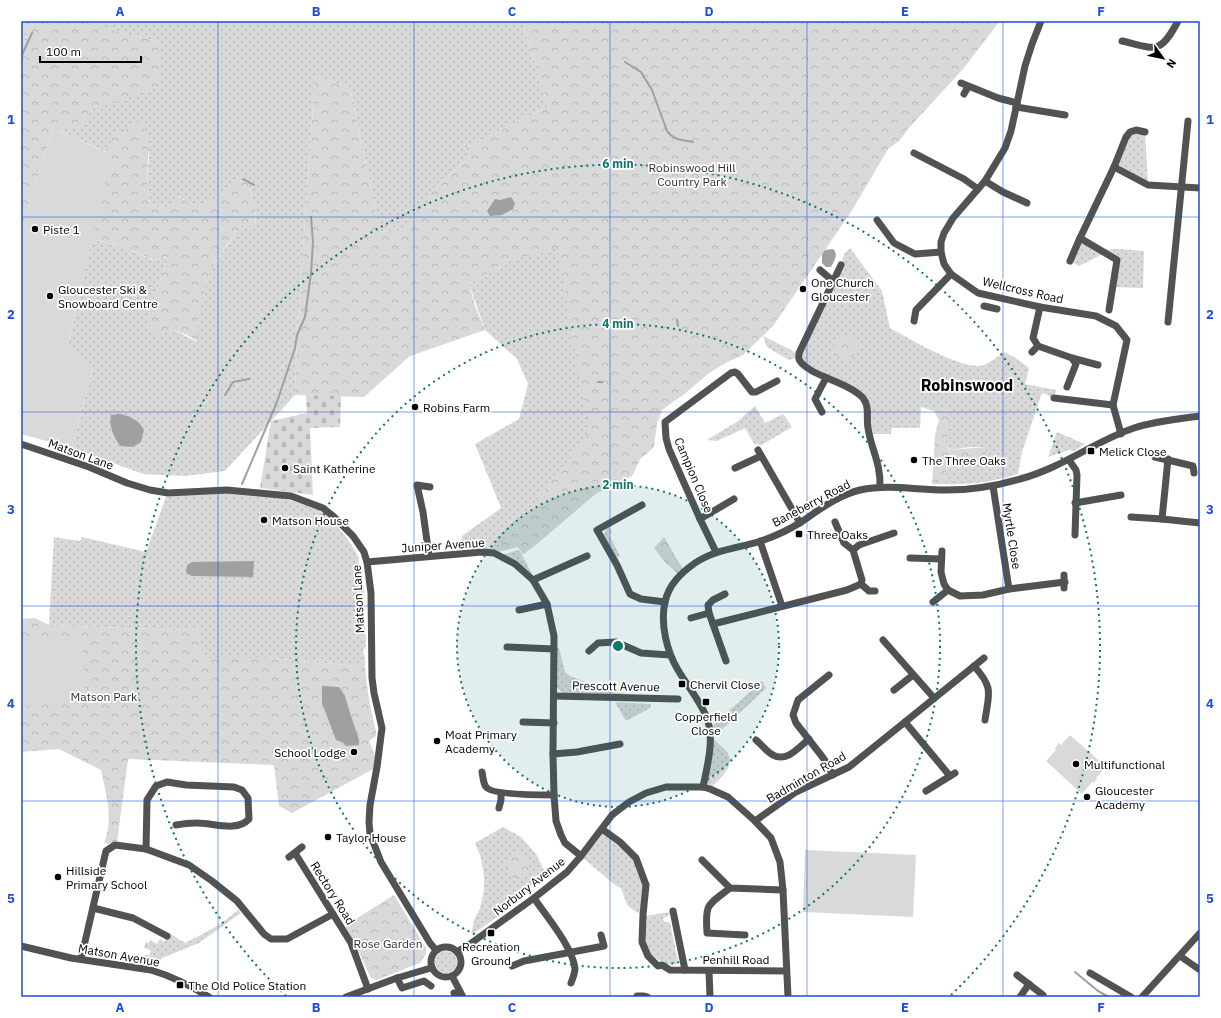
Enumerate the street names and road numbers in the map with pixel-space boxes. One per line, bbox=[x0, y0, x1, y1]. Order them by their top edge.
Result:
street label: Wellcross Road bbox=[981, 273, 1065, 307]
street label: Matson Lane bbox=[46, 435, 116, 473]
street label: Campion Close bbox=[671, 435, 717, 515]
street label: Baneberry Road bbox=[769, 476, 853, 530]
street label: Myrtle Close bbox=[999, 502, 1025, 571]
street label: Juniper Avenue bbox=[401, 535, 486, 555]
street label: Matson Lane bbox=[349, 564, 367, 634]
street label: Prescott Avenue bbox=[572, 678, 660, 694]
street label: Badminton Road bbox=[763, 748, 849, 806]
street label: Norbury Avenue bbox=[490, 853, 568, 919]
street label: Rectory Road bbox=[308, 859, 358, 927]
street label: Matson Avenue bbox=[77, 940, 161, 970]
street label: Penhill Road bbox=[702, 952, 770, 967]

